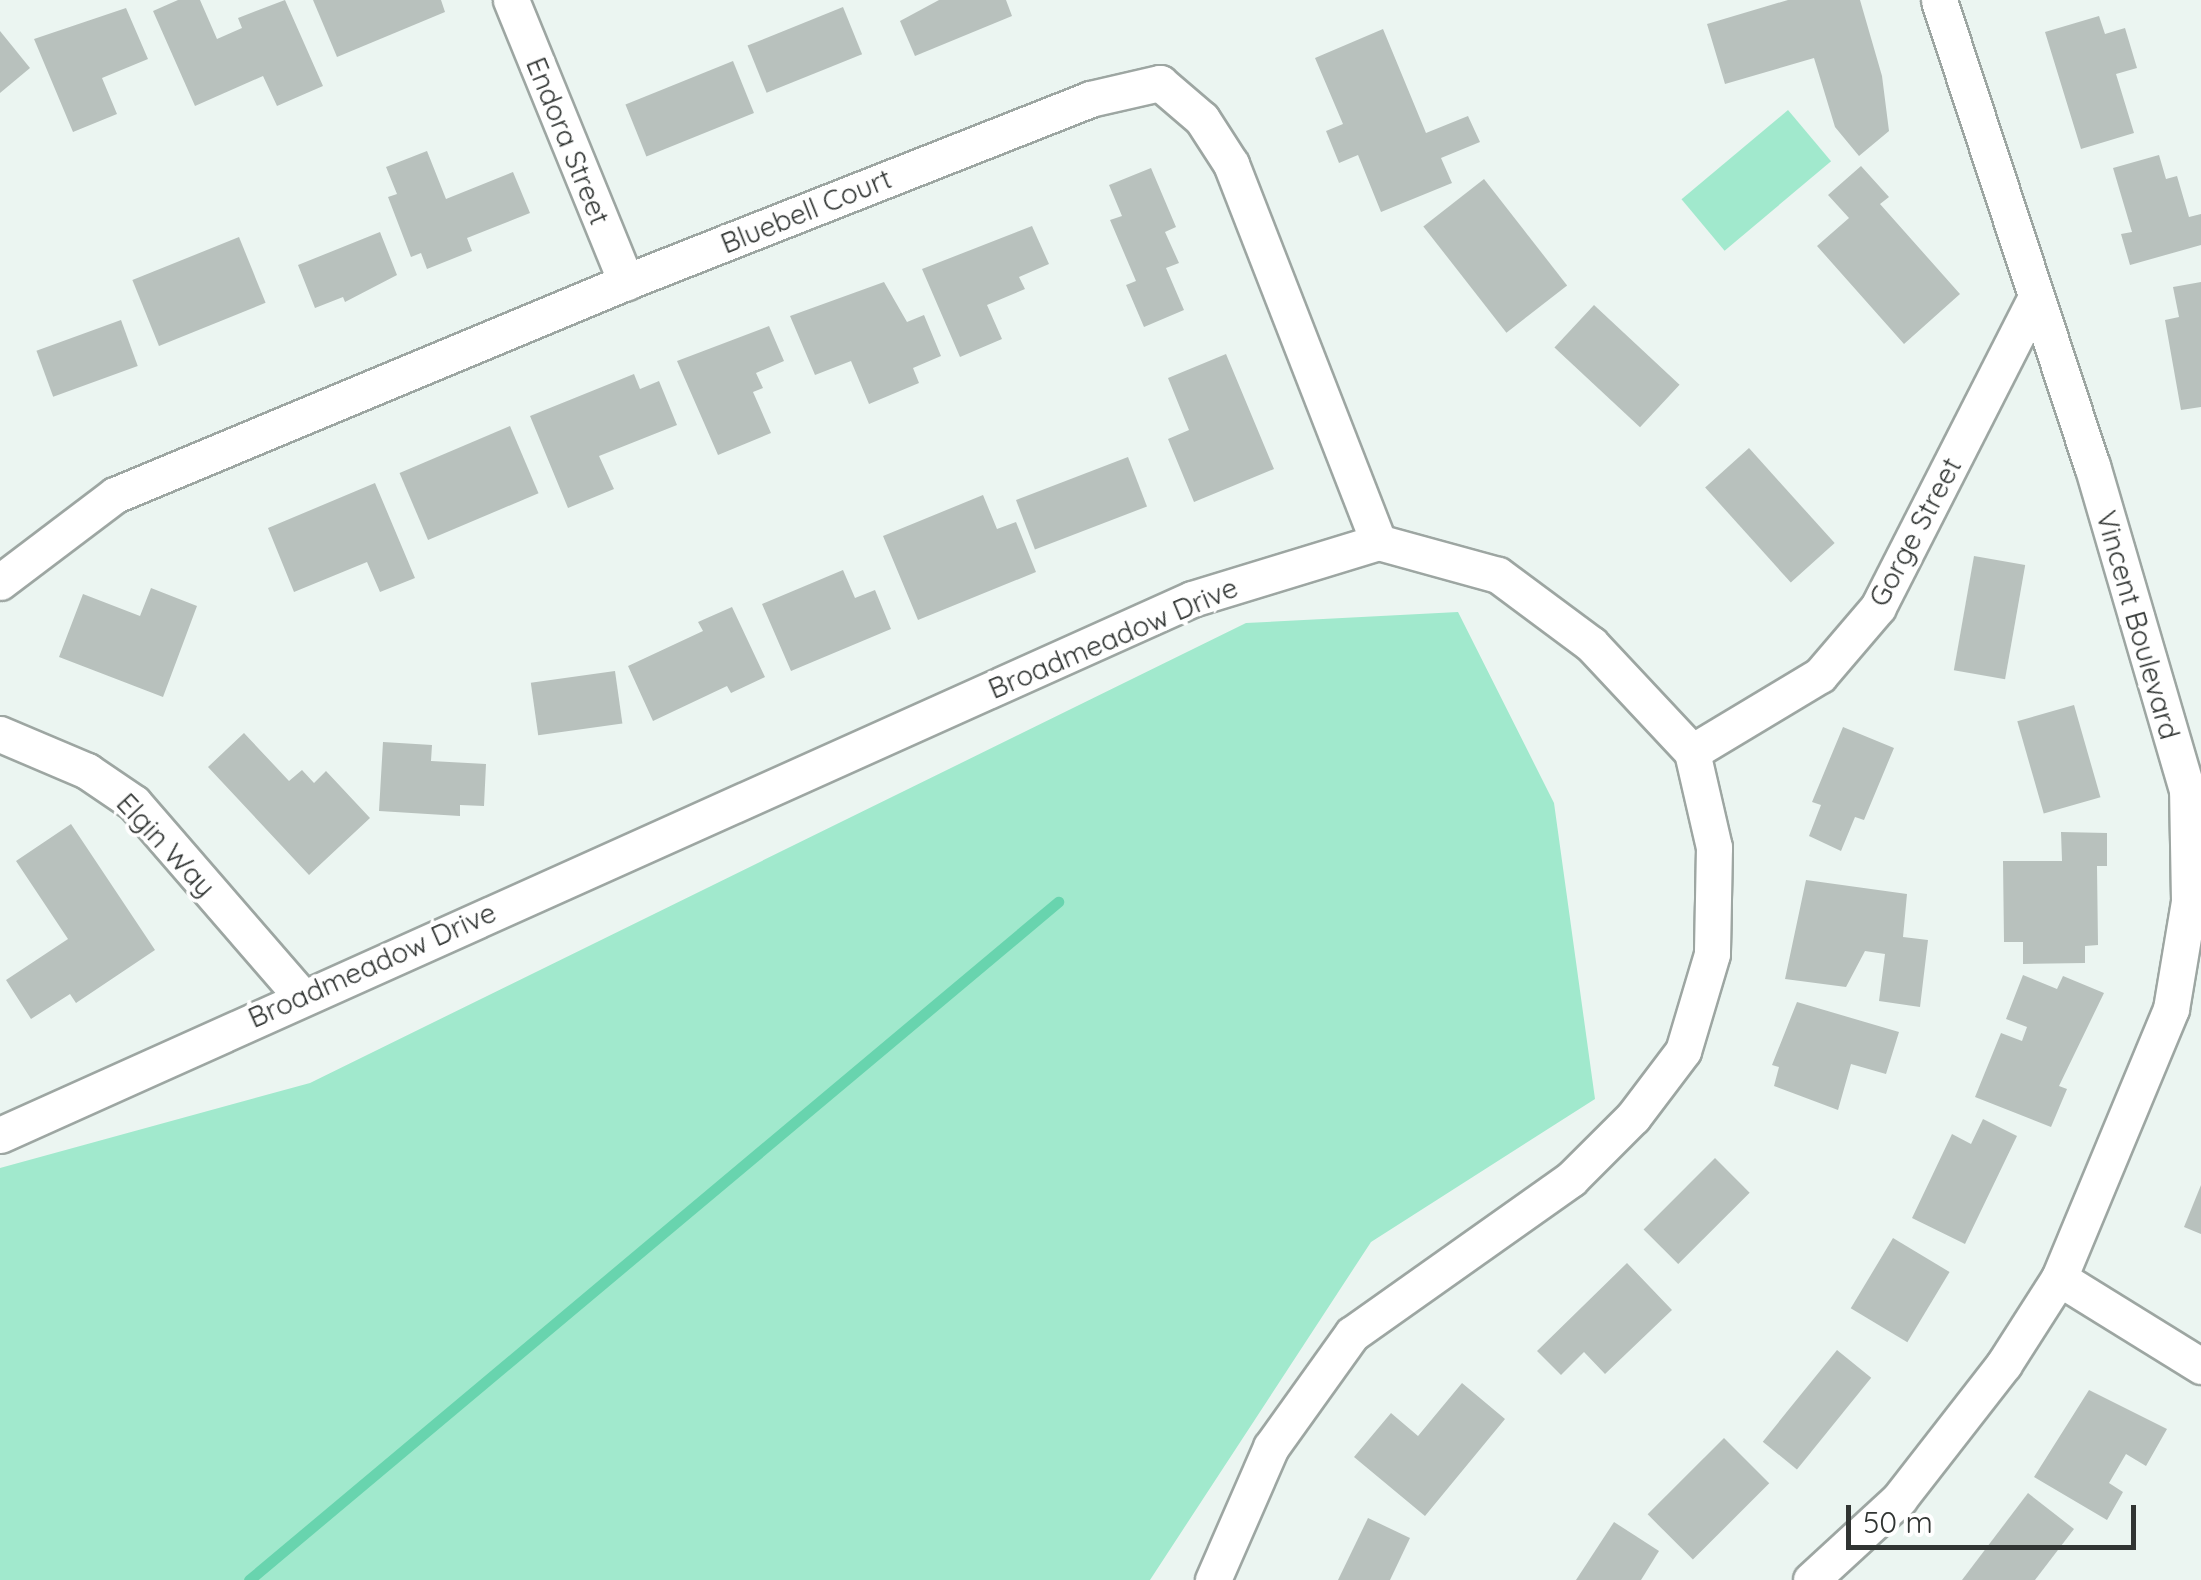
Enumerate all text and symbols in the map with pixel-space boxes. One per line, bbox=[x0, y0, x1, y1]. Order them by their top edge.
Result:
street label: Endora Street bbox=[519, 52, 617, 230]
street label: Bluebell Court bbox=[716, 162, 896, 260]
street label: Gorge Street bbox=[1862, 452, 1968, 612]
street label: Vincent Boulevard bbox=[2089, 507, 2187, 743]
street label: Broadmeadow Drive bbox=[983, 570, 1243, 706]
street label: Elgin Way bbox=[110, 786, 222, 904]
street label: Broadmeadow Drive bbox=[243, 895, 501, 1035]
scale bar bbox=[1851, 1485, 2141, 1547]
text: 50 m bbox=[1863, 1503, 1933, 1541]

